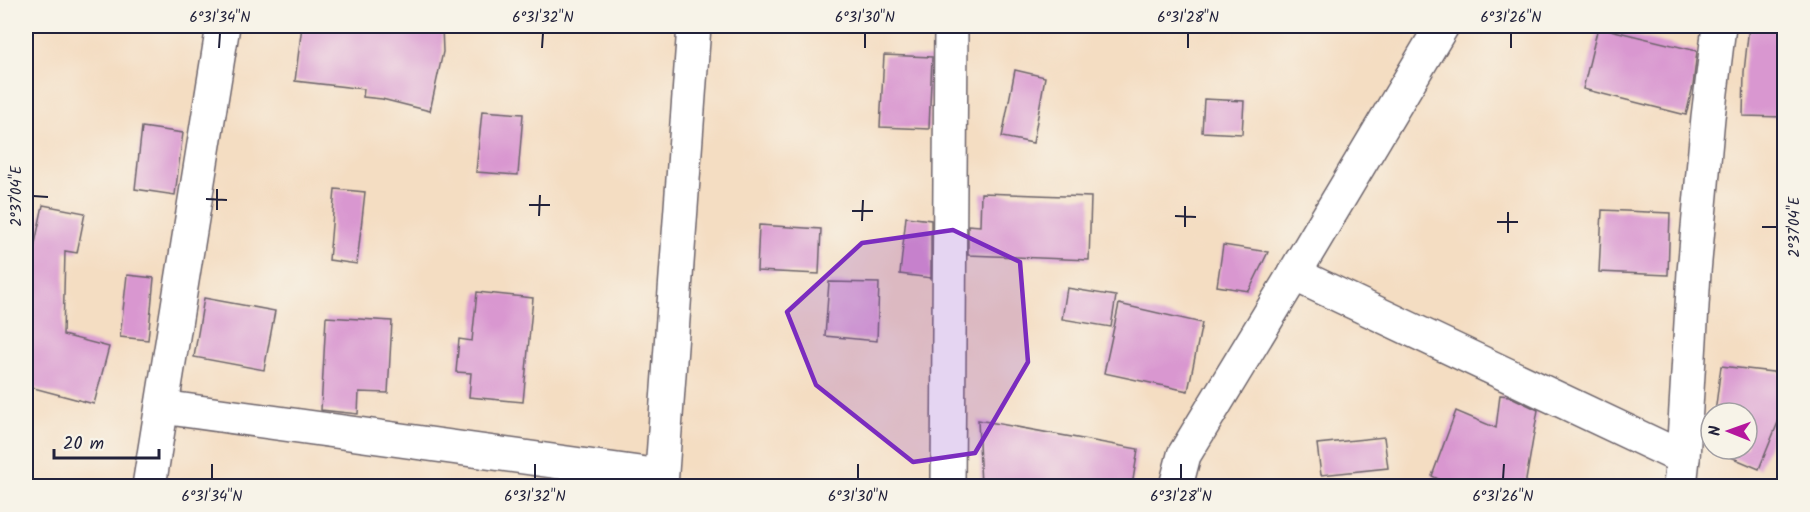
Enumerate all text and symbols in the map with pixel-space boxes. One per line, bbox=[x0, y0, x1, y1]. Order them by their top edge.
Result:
text: 6°31'34"N bbox=[190, 6, 250, 30]
text: 6°31'32"N bbox=[512, 6, 574, 30]
text: 6°31'30"N bbox=[835, 6, 895, 30]
text: 6°31'28"N bbox=[1157, 6, 1219, 30]
text: 6°31'26"N bbox=[1480, 6, 1542, 30]
text: 2°37'04"E bbox=[5, 164, 29, 226]
text: 2°37'04"E bbox=[1783, 195, 1807, 257]
north arrow bbox=[1699, 401, 1759, 461]
scale bar bbox=[54, 422, 159, 460]
text: N bbox=[1703, 425, 1728, 436]
text: 20 m bbox=[63, 430, 104, 459]
text: 6°31'34"N bbox=[182, 485, 242, 509]
text: 6°31'32"N bbox=[504, 485, 566, 509]
text: 6°31'30"N bbox=[828, 485, 888, 509]
text: 6°31'28"N bbox=[1150, 485, 1212, 509]
text: 6°31'26"N bbox=[1472, 485, 1534, 509]

